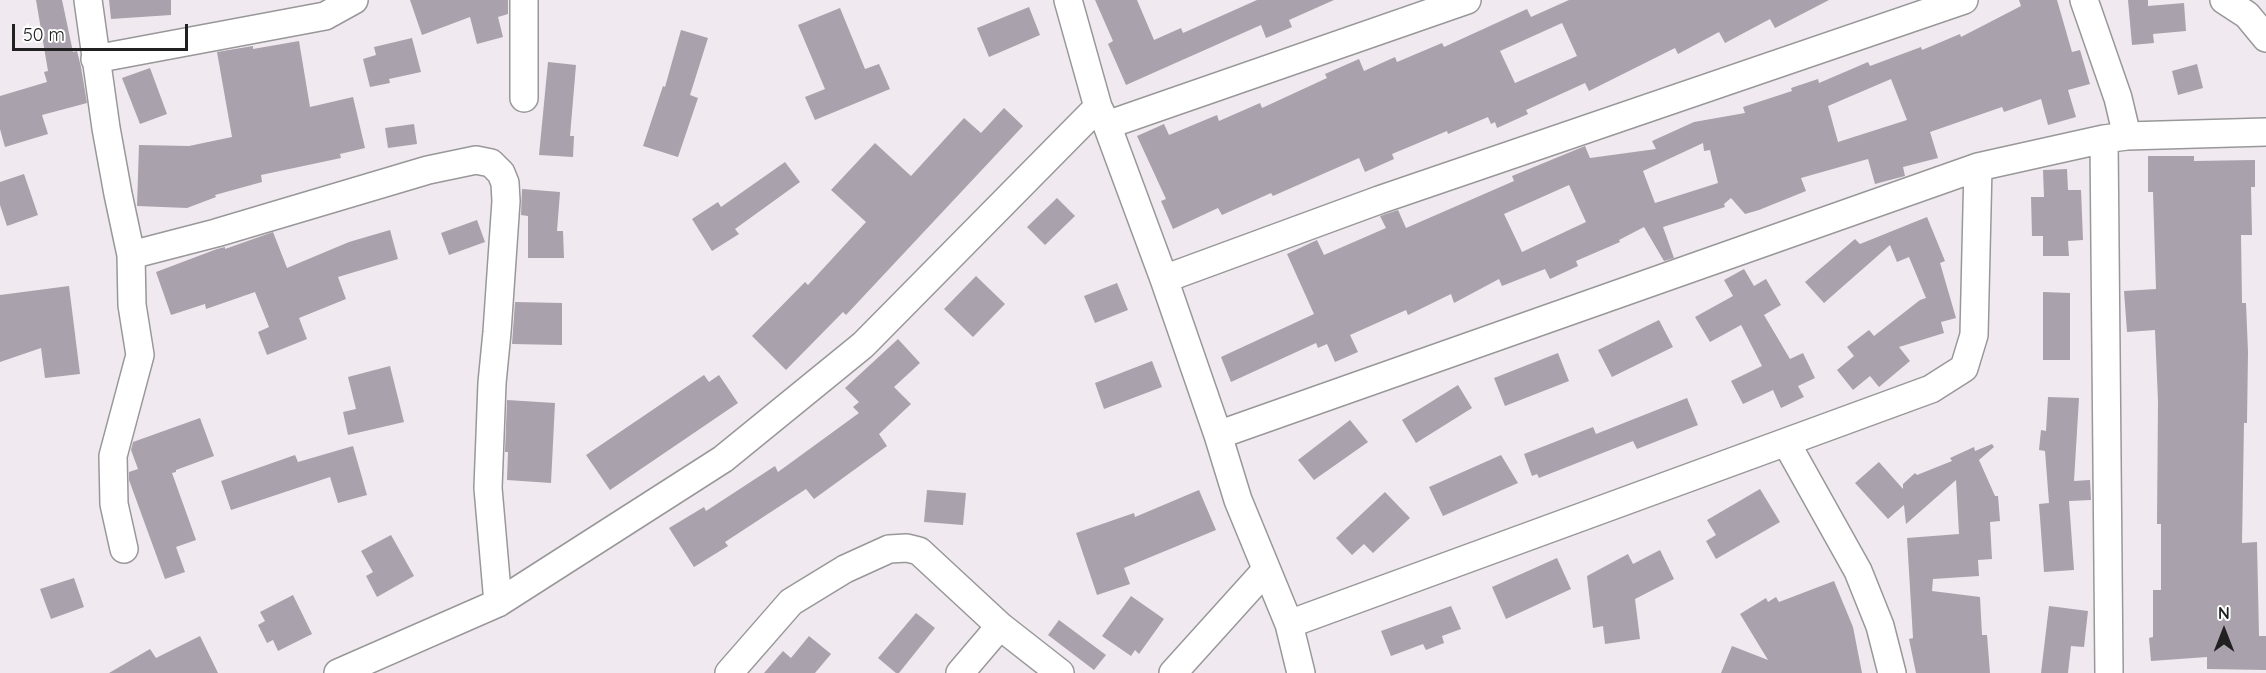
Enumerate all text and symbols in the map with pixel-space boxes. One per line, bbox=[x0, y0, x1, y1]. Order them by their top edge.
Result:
scale bar bbox=[15, 12, 190, 50]
text: 50 m bbox=[23, 23, 65, 46]
north arrow bbox=[2194, 601, 2254, 661]
text: N bbox=[2218, 603, 2230, 623]

